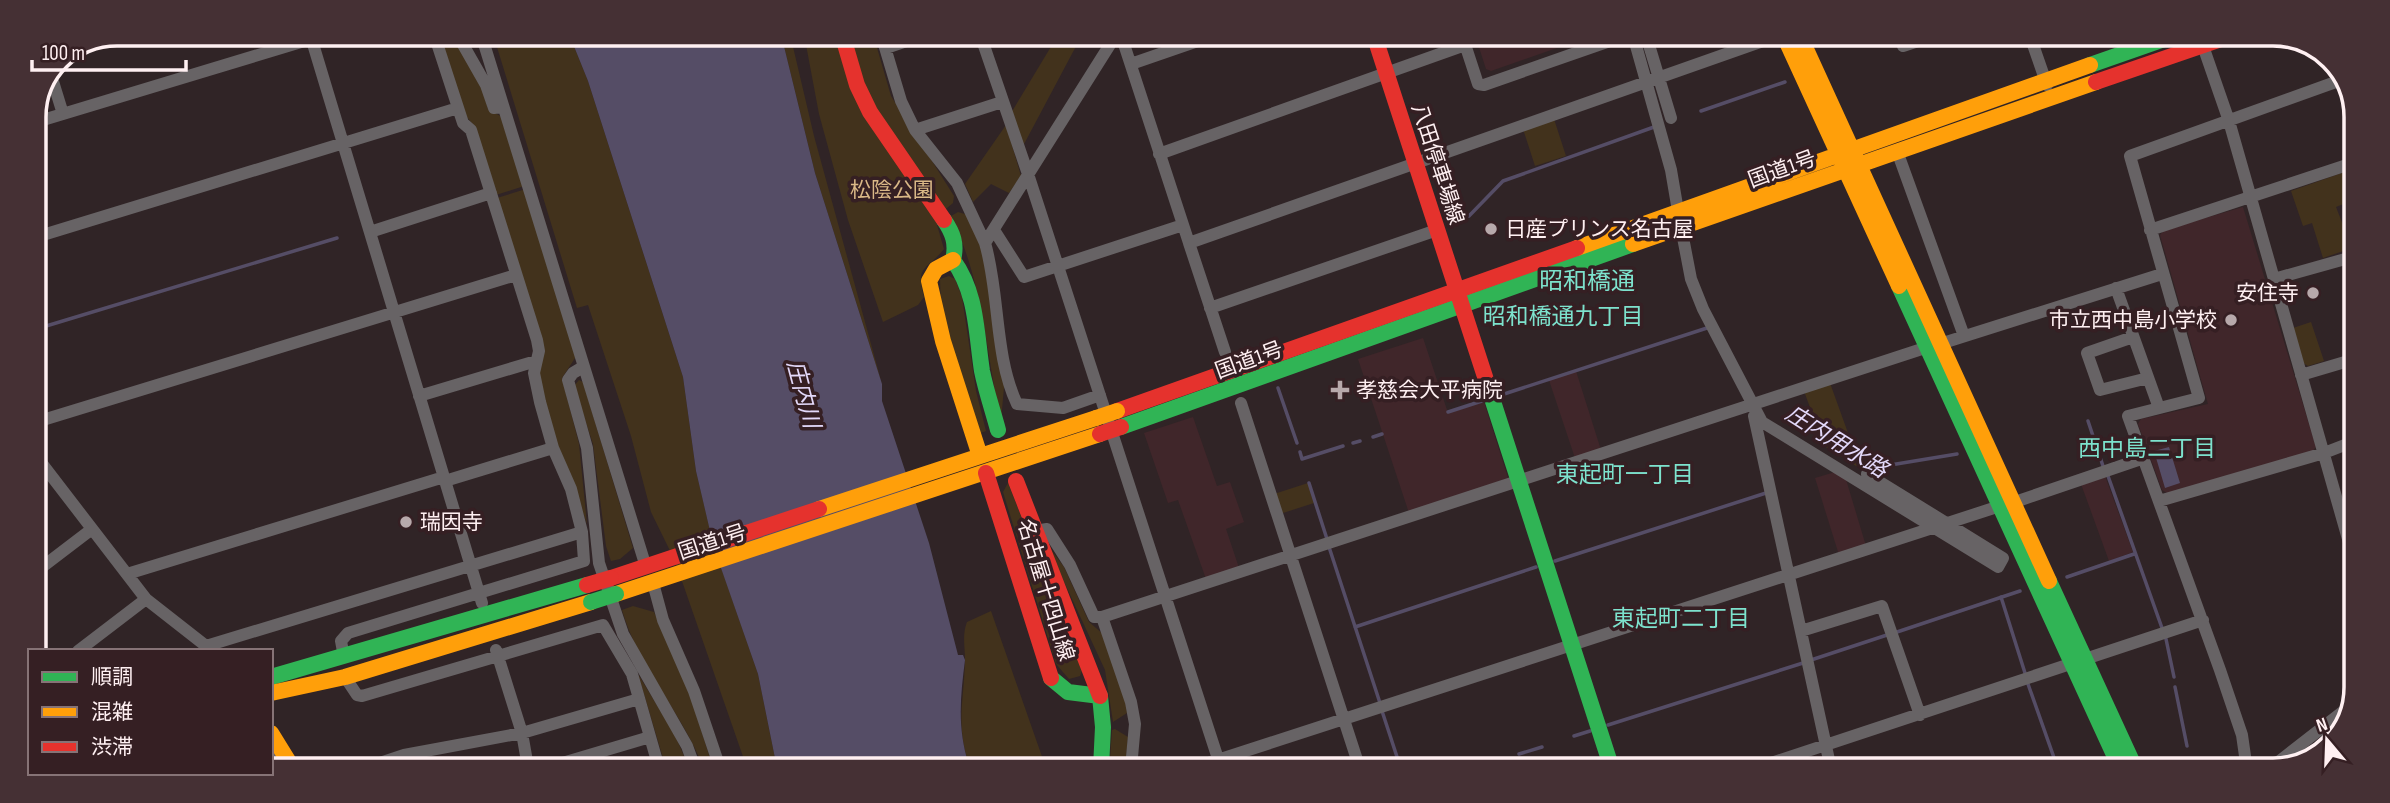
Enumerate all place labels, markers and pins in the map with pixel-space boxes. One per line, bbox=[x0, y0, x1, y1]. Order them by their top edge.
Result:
place label: 日産プリンス名古屋 bbox=[1505, 217, 1694, 242]
marker: 日産プリンス名古屋 bbox=[1483, 221, 1499, 237]
place label: 安住寺 bbox=[2236, 281, 2299, 306]
marker: 安住寺 bbox=[2305, 285, 2321, 301]
place label: 市立西中島小学校 bbox=[2049, 308, 2217, 333]
marker: 市立西中島小学校 bbox=[2223, 312, 2239, 328]
place label: 孝慈会大平病院 bbox=[1356, 378, 1503, 403]
marker: 孝慈会大平病院 bbox=[1330, 380, 1350, 400]
place label: 瑞因寺 bbox=[420, 510, 483, 535]
marker: 瑞因寺 bbox=[398, 514, 414, 530]

